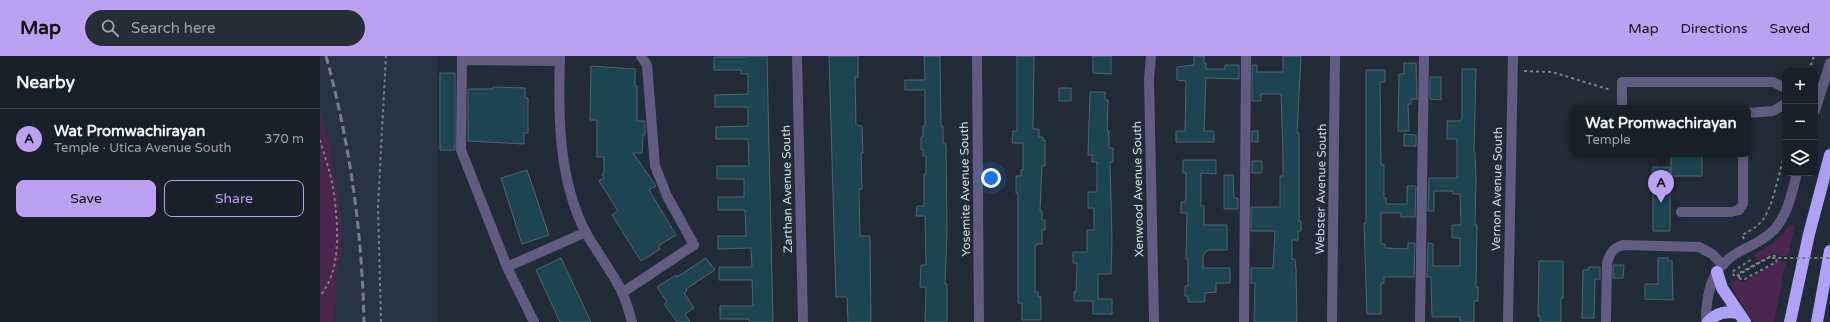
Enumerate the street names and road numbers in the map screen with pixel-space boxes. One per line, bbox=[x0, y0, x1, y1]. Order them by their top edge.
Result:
street label: Yosemite Avenue South bbox=[957, 121, 973, 257]
street label: Xenwood Avenue South bbox=[1130, 121, 1146, 257]
street label: Webster Avenue South bbox=[1313, 124, 1329, 254]
street label: Zarthan Avenue South bbox=[779, 125, 795, 253]
street label: Vernon Avenue South bbox=[1489, 127, 1505, 251]

